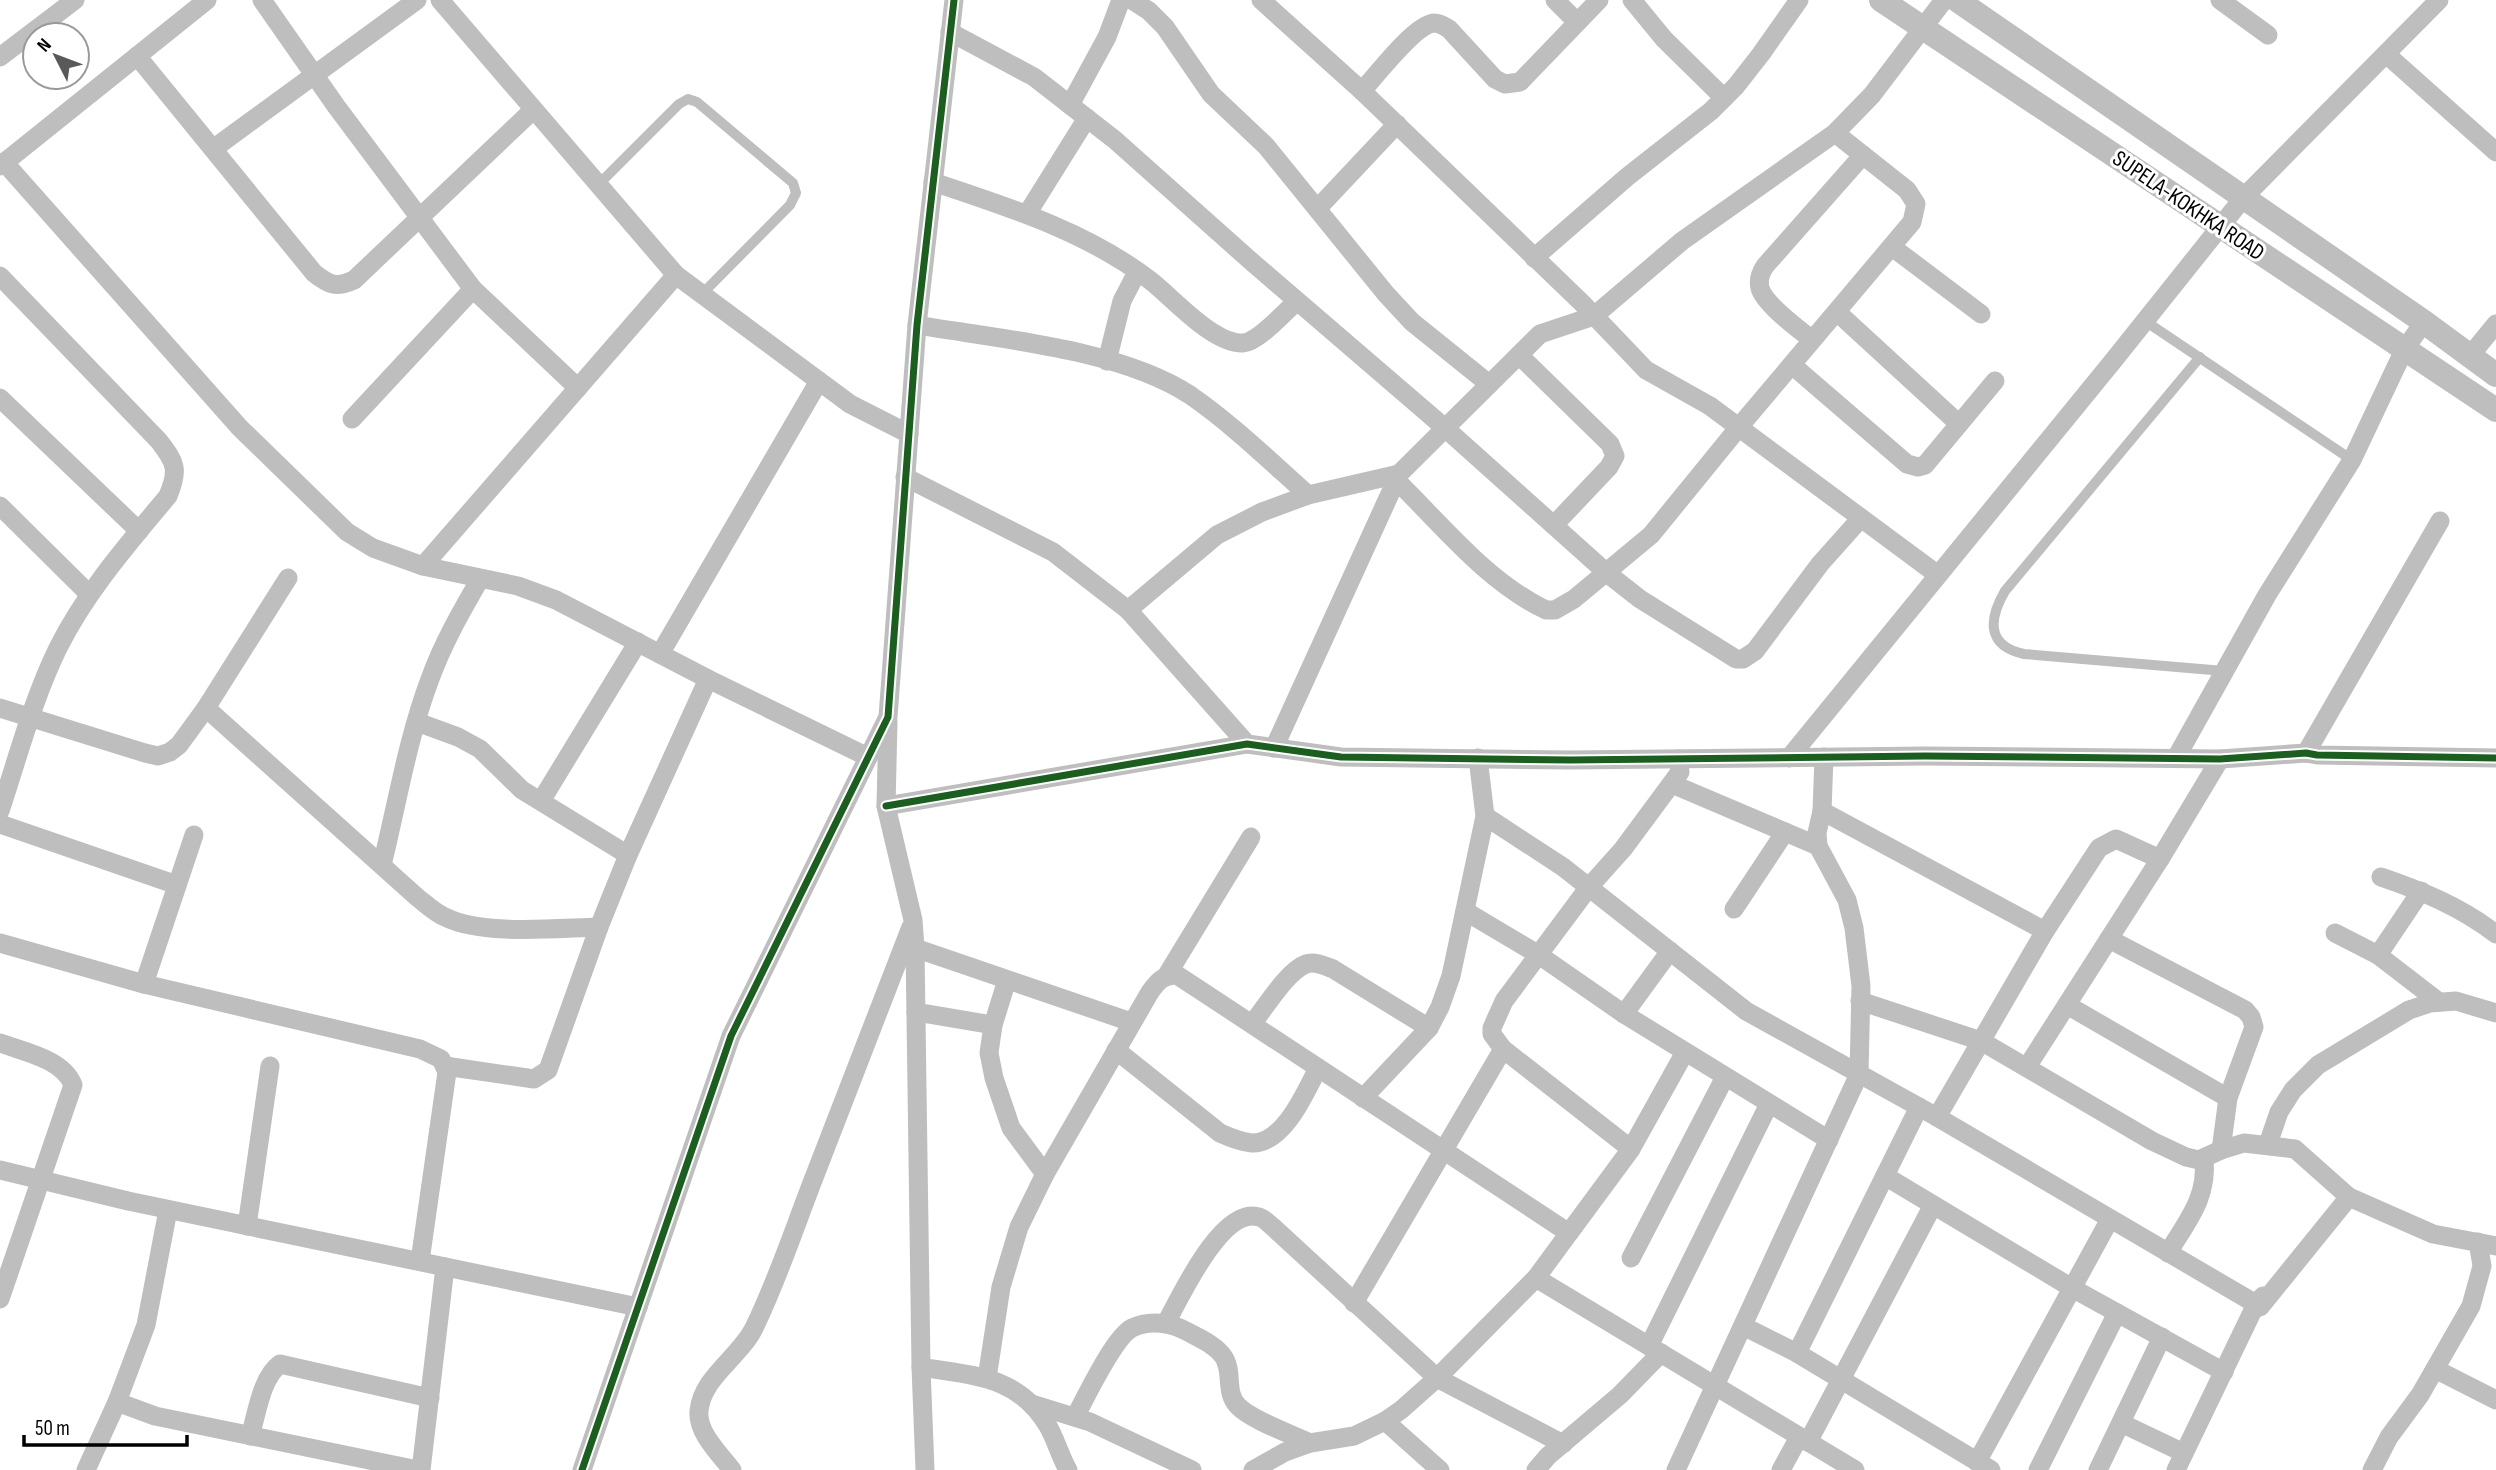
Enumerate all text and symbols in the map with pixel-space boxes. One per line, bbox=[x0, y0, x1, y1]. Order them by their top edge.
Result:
north arrow bbox=[21, 21, 91, 91]
text: N bbox=[33, 34, 56, 57]
street label: SUPELA-KOKHKA ROAD bbox=[2107, 145, 2270, 267]
scale bar bbox=[24, 1404, 187, 1448]
text: 50 m bbox=[35, 1416, 70, 1441]

